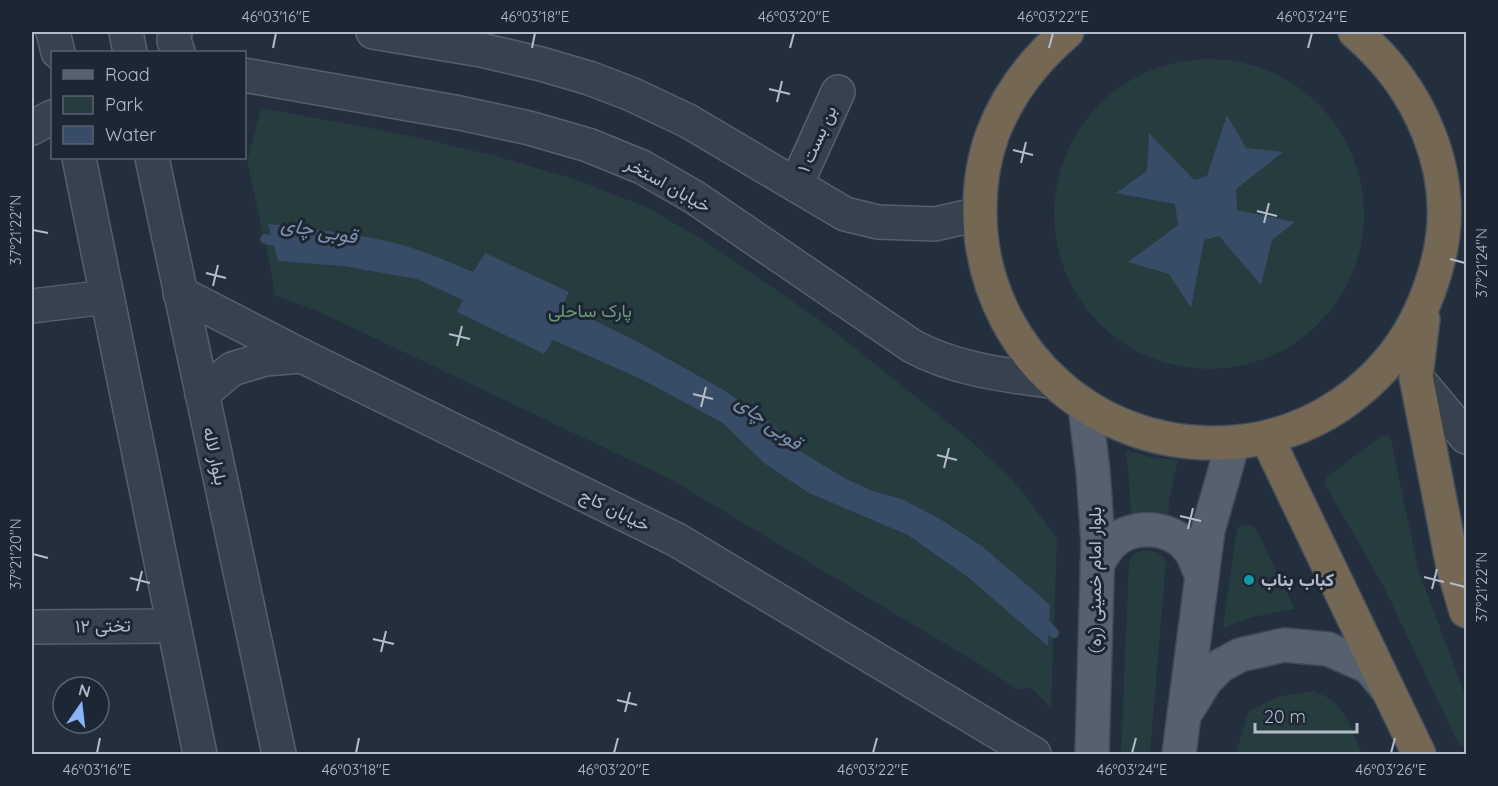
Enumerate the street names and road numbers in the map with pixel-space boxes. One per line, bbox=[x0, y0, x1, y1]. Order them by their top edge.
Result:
street label: بن بست ۱ bbox=[792, 102, 841, 176]
street label: خیابان استخر bbox=[620, 151, 715, 218]
street label: بلوار لاله bbox=[198, 425, 233, 487]
street label: خیابان کاج bbox=[576, 483, 654, 537]
street label: بلوار امام خمینی (ره) bbox=[1083, 507, 1107, 653]
street label: تختی ۱۲ bbox=[75, 614, 131, 637]

